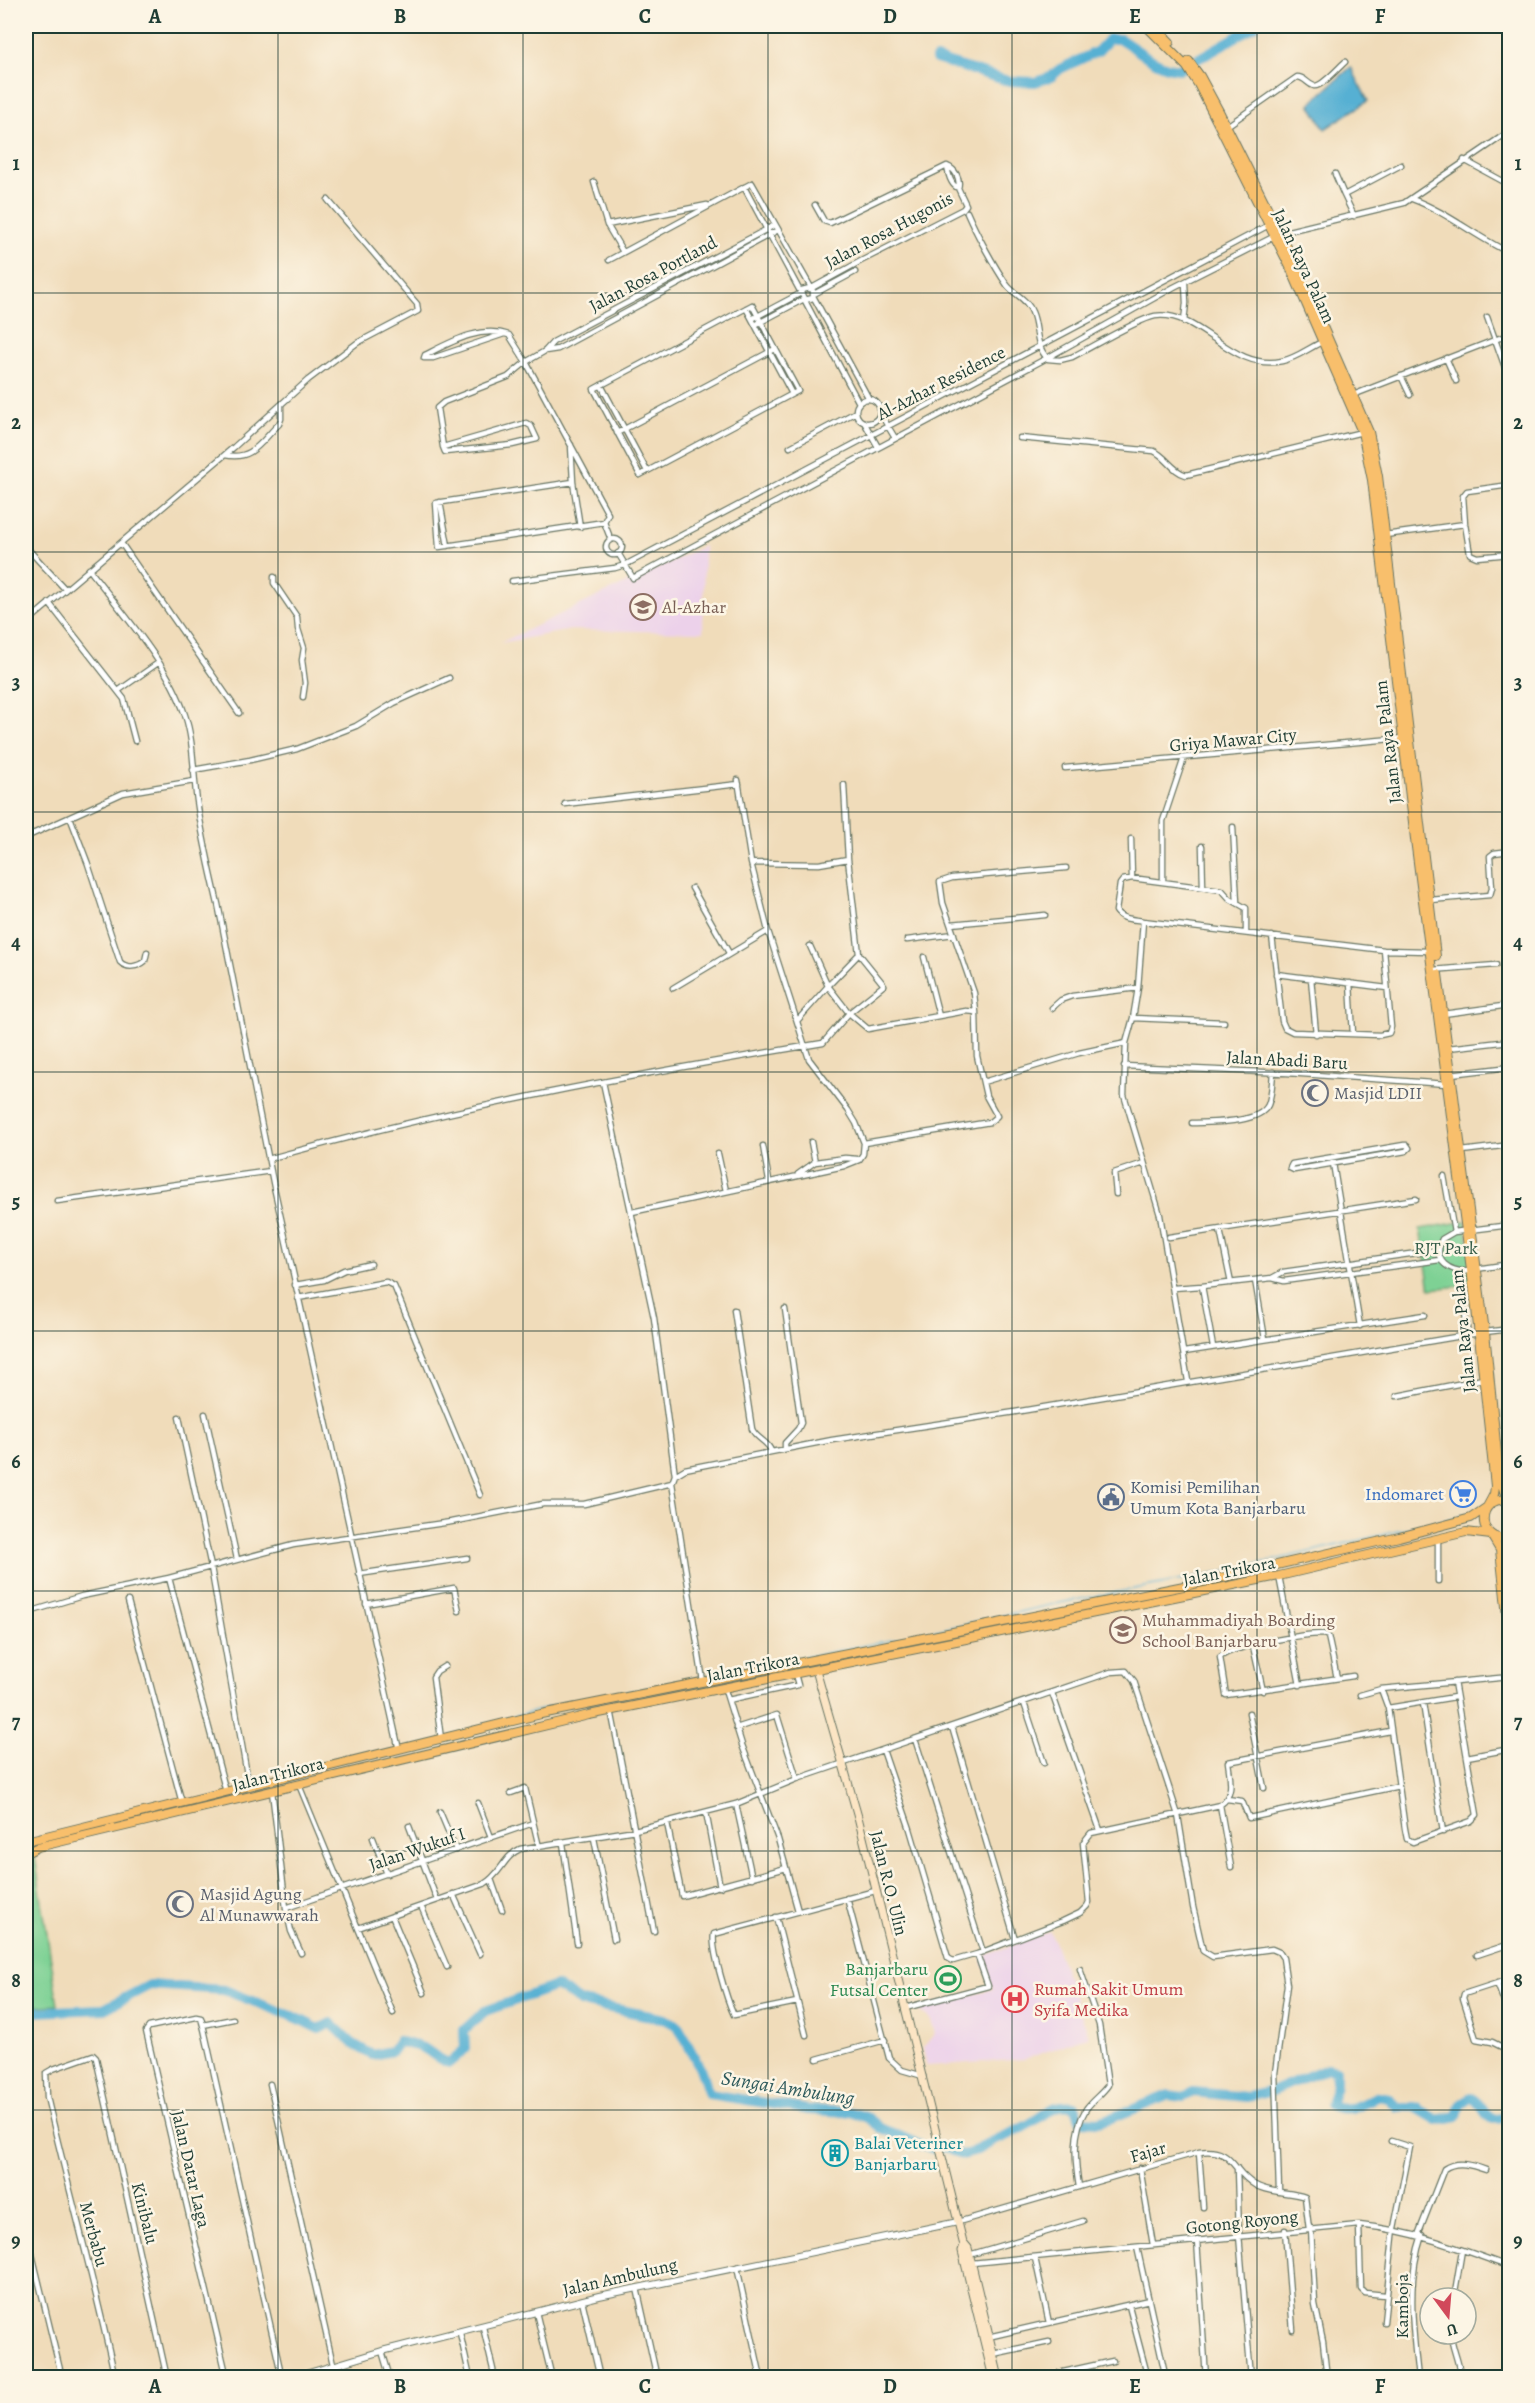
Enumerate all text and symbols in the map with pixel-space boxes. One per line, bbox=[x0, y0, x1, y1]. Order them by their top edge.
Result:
text: A bbox=[148, 3, 162, 30]
text: B bbox=[394, 3, 406, 30]
text: C bbox=[639, 3, 651, 30]
text: D bbox=[883, 3, 897, 30]
text: E bbox=[1129, 3, 1141, 30]
text: F bbox=[1375, 3, 1386, 30]
text: 1 bbox=[12, 150, 20, 177]
text: 1 bbox=[1514, 150, 1522, 177]
street label: Jalan Rosa Hugonis bbox=[821, 186, 957, 274]
street label: Jalan Raya Palam bbox=[1267, 205, 1341, 327]
street label: Jalan Rosa Portland bbox=[585, 230, 722, 318]
street label: Al-Azhar Residence bbox=[872, 340, 1010, 426]
text: 2 bbox=[11, 409, 21, 436]
text: 2 bbox=[1513, 409, 1523, 436]
school or university icon: Al-Azhar bbox=[628, 592, 658, 622]
place label: Al-Azhar bbox=[661, 595, 726, 619]
text: 3 bbox=[12, 669, 20, 696]
text: 3 bbox=[1514, 669, 1522, 696]
street label: Jalan Raya Palam bbox=[1369, 679, 1407, 805]
street label: Griya Mawar City bbox=[1168, 722, 1299, 758]
text: 4 bbox=[11, 929, 21, 956]
text: 4 bbox=[1513, 929, 1523, 956]
street label: Jalan Abadi Baru bbox=[1226, 1045, 1349, 1075]
mosque icon: Masjid LDII bbox=[1300, 1078, 1330, 1108]
place label: Masjid LDII bbox=[1334, 1081, 1422, 1105]
text: 5 bbox=[12, 1188, 20, 1215]
text: 5 bbox=[1514, 1188, 1522, 1215]
park label: RJT Park bbox=[1414, 1236, 1478, 1260]
street label: Jalan Raya Palam bbox=[1445, 1268, 1481, 1394]
text: 6 bbox=[11, 1448, 21, 1475]
text: 6 bbox=[1513, 1448, 1523, 1475]
place label: Komisi Pemilihan Umum Kota Banjarbaru bbox=[1130, 1475, 1306, 1520]
supermarket icon: Indomaret bbox=[1448, 1479, 1478, 1509]
public building icon: Komisi Pemilihan Umum Kota Banjarbaru bbox=[1096, 1482, 1126, 1512]
place label: Indomaret bbox=[1365, 1482, 1444, 1506]
street label: Jalan Trikora bbox=[1181, 1550, 1278, 1592]
place label: Muhammadiyah Boarding School Banjarbaru bbox=[1142, 1608, 1335, 1653]
school or university icon: Muhammadiyah Boarding School Banjarbaru bbox=[1108, 1615, 1138, 1645]
street label: Jalan Trikora bbox=[705, 1646, 802, 1688]
text: 7 bbox=[12, 1708, 21, 1735]
text: 7 bbox=[1514, 1708, 1523, 1735]
street label: Jalan Trikora bbox=[230, 1751, 327, 1797]
street label: Jalan Wukuf I bbox=[366, 1821, 468, 1877]
street label: Jalan R.O. Ulin bbox=[864, 1828, 914, 1938]
place label: Masjid Agung Al Munawwarah bbox=[199, 1882, 319, 1927]
mosque icon: Masjid Agung Al Munawwarah bbox=[165, 1889, 195, 1919]
place label: Banjarbaru Futsal Center bbox=[830, 1957, 928, 2002]
sports icon: Banjarbaru Futsal Center bbox=[933, 1964, 963, 1994]
text: 8 bbox=[11, 1967, 21, 1994]
text: 8 bbox=[1513, 1967, 1523, 1994]
place label: Rumah Sakit Umum Syifa Medika bbox=[1034, 1977, 1183, 2022]
hospital icon: Rumah Sakit Umum Syifa Medika bbox=[1000, 1984, 1030, 2014]
water label: Sungai Ambulung bbox=[720, 2064, 857, 2112]
street label: Jalan Datar Laga bbox=[166, 2108, 216, 2231]
place label: Balai Veteriner Banjarbaru bbox=[854, 2131, 963, 2176]
street label: Fajar bbox=[1127, 2135, 1169, 2169]
building icon: Balai Veteriner Banjarbaru bbox=[820, 2138, 850, 2168]
street label: Kinibalu bbox=[126, 2180, 164, 2247]
street label: Merbabu bbox=[74, 2199, 114, 2269]
street label: Gotong Royong bbox=[1185, 2204, 1299, 2240]
text: 9 bbox=[11, 2227, 21, 2254]
text: 9 bbox=[1513, 2227, 1523, 2254]
street label: Jalan Ambulung bbox=[560, 2252, 680, 2302]
street label: Kamboja bbox=[1390, 2273, 1414, 2339]
north arrow bbox=[1418, 2286, 1478, 2346]
text: U bbox=[1443, 2317, 1460, 2342]
text: A bbox=[148, 2373, 162, 2400]
text: B bbox=[394, 2373, 406, 2400]
text: C bbox=[639, 2373, 651, 2400]
text: D bbox=[883, 2373, 897, 2400]
text: E bbox=[1129, 2373, 1141, 2400]
text: F bbox=[1375, 2373, 1386, 2400]

